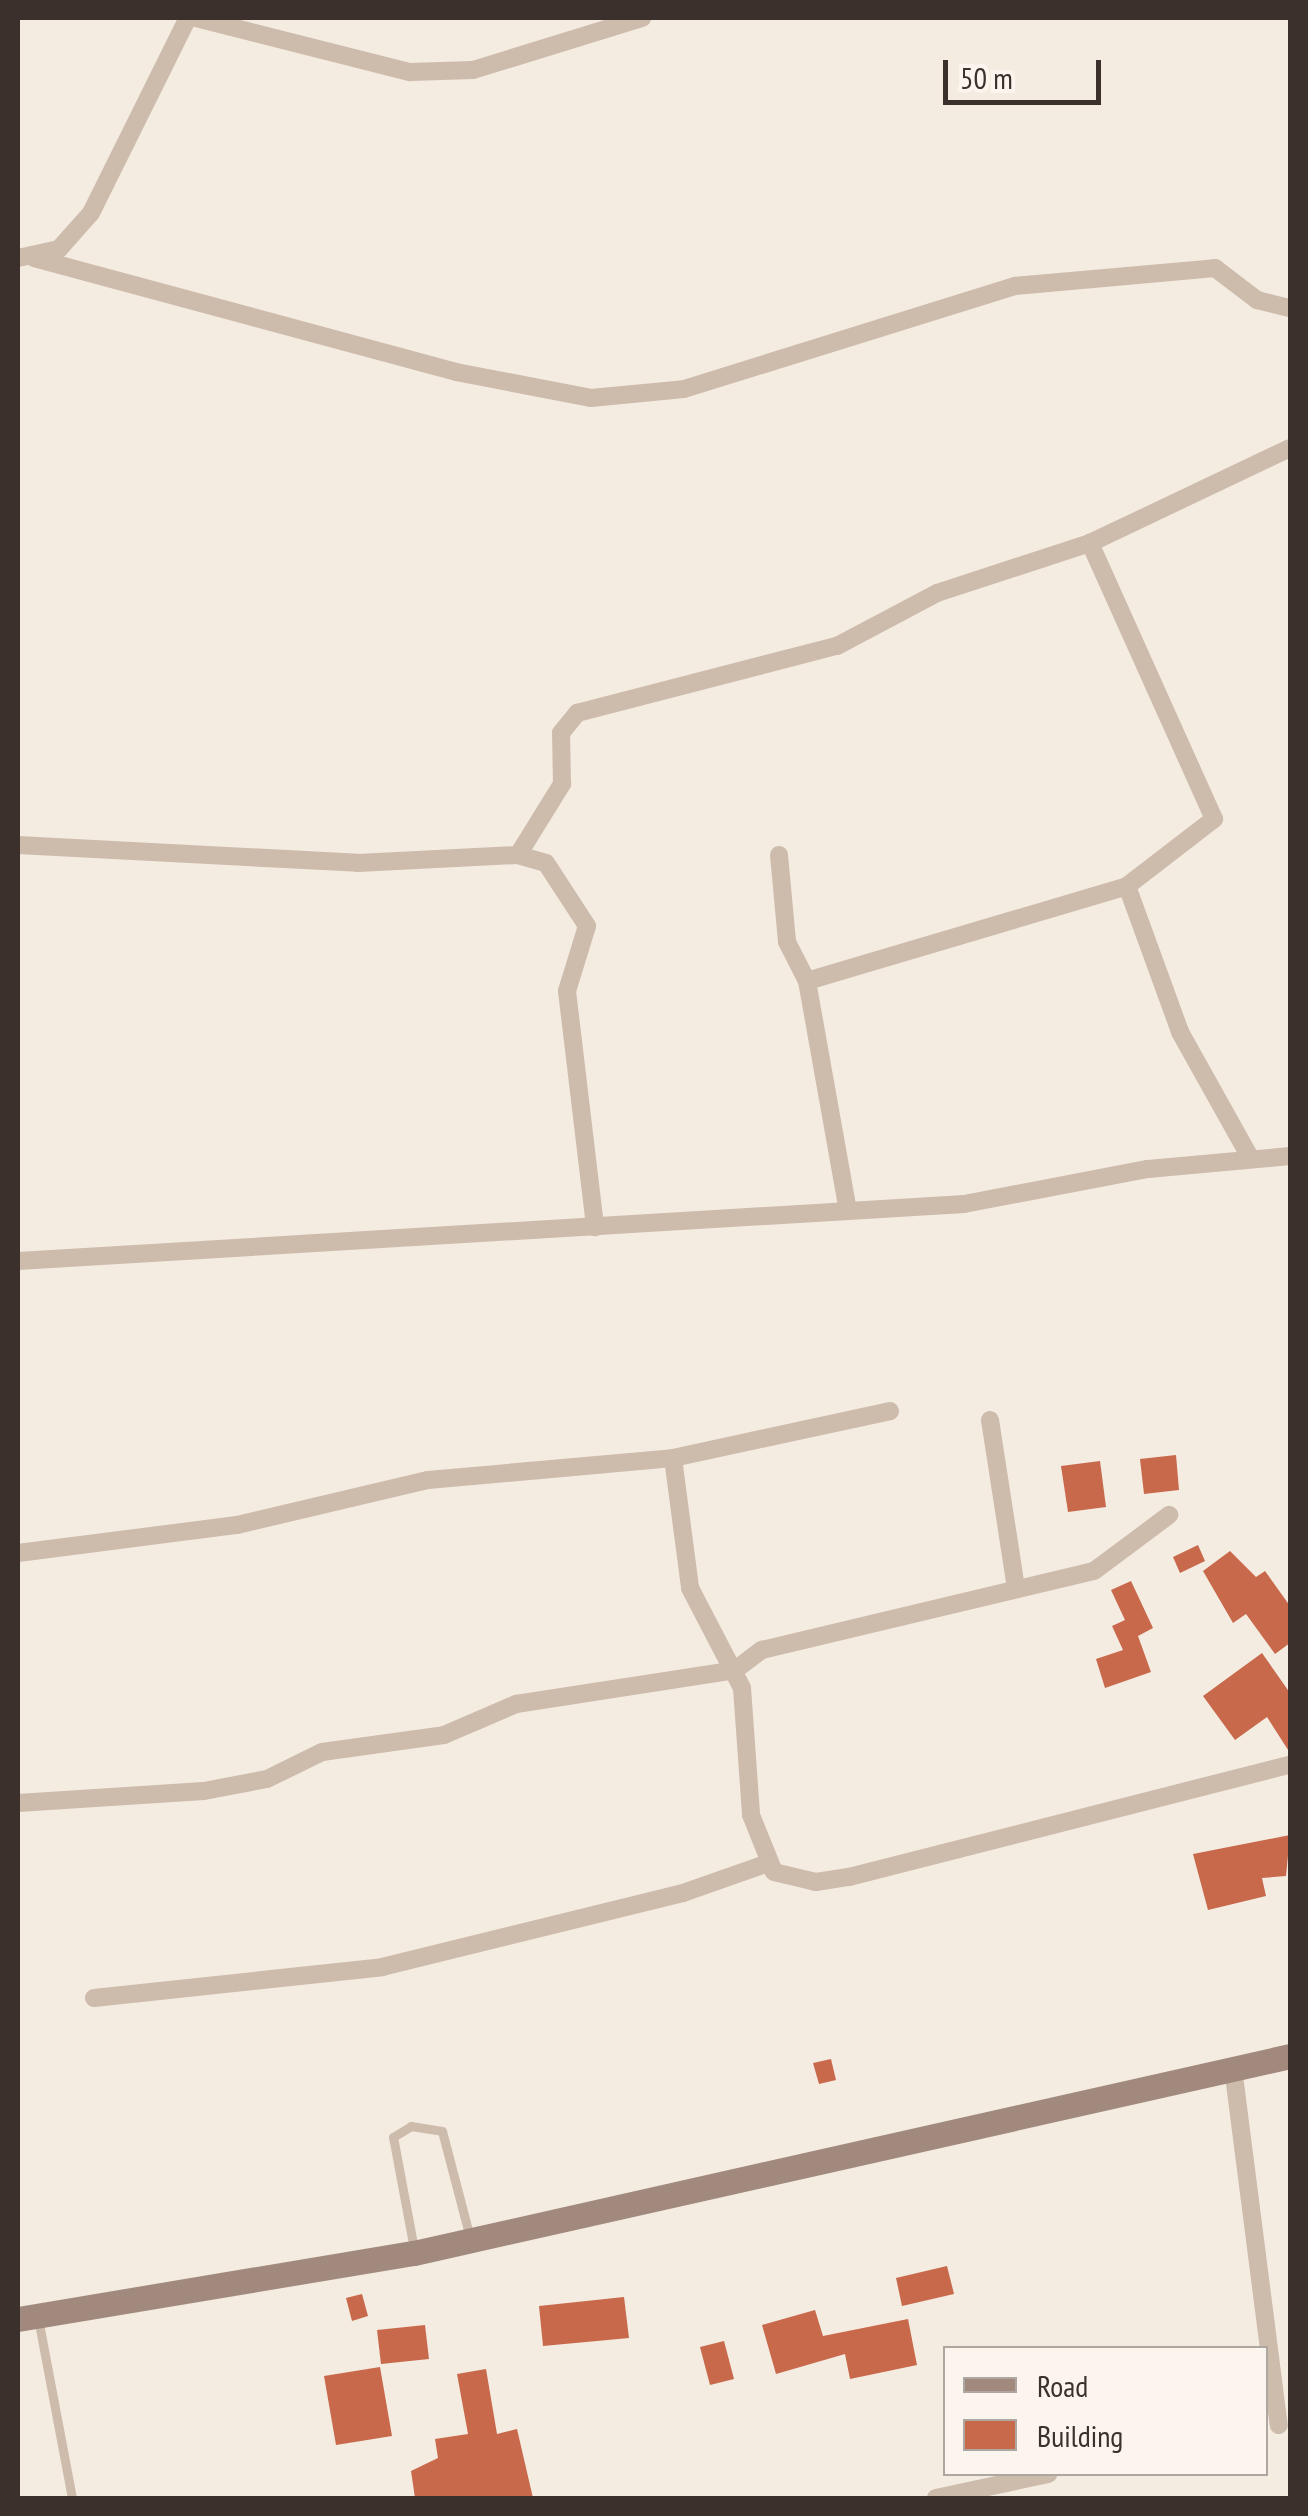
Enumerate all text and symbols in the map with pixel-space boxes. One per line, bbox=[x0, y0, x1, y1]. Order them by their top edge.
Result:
scale bar bbox=[948, 40, 1106, 102]
text: 50 m bbox=[960, 58, 1013, 97]
legend bbox=[943, 2346, 1268, 2476]
text: Road bbox=[1037, 2366, 1088, 2405]
text: Building bbox=[1037, 2416, 1123, 2455]

